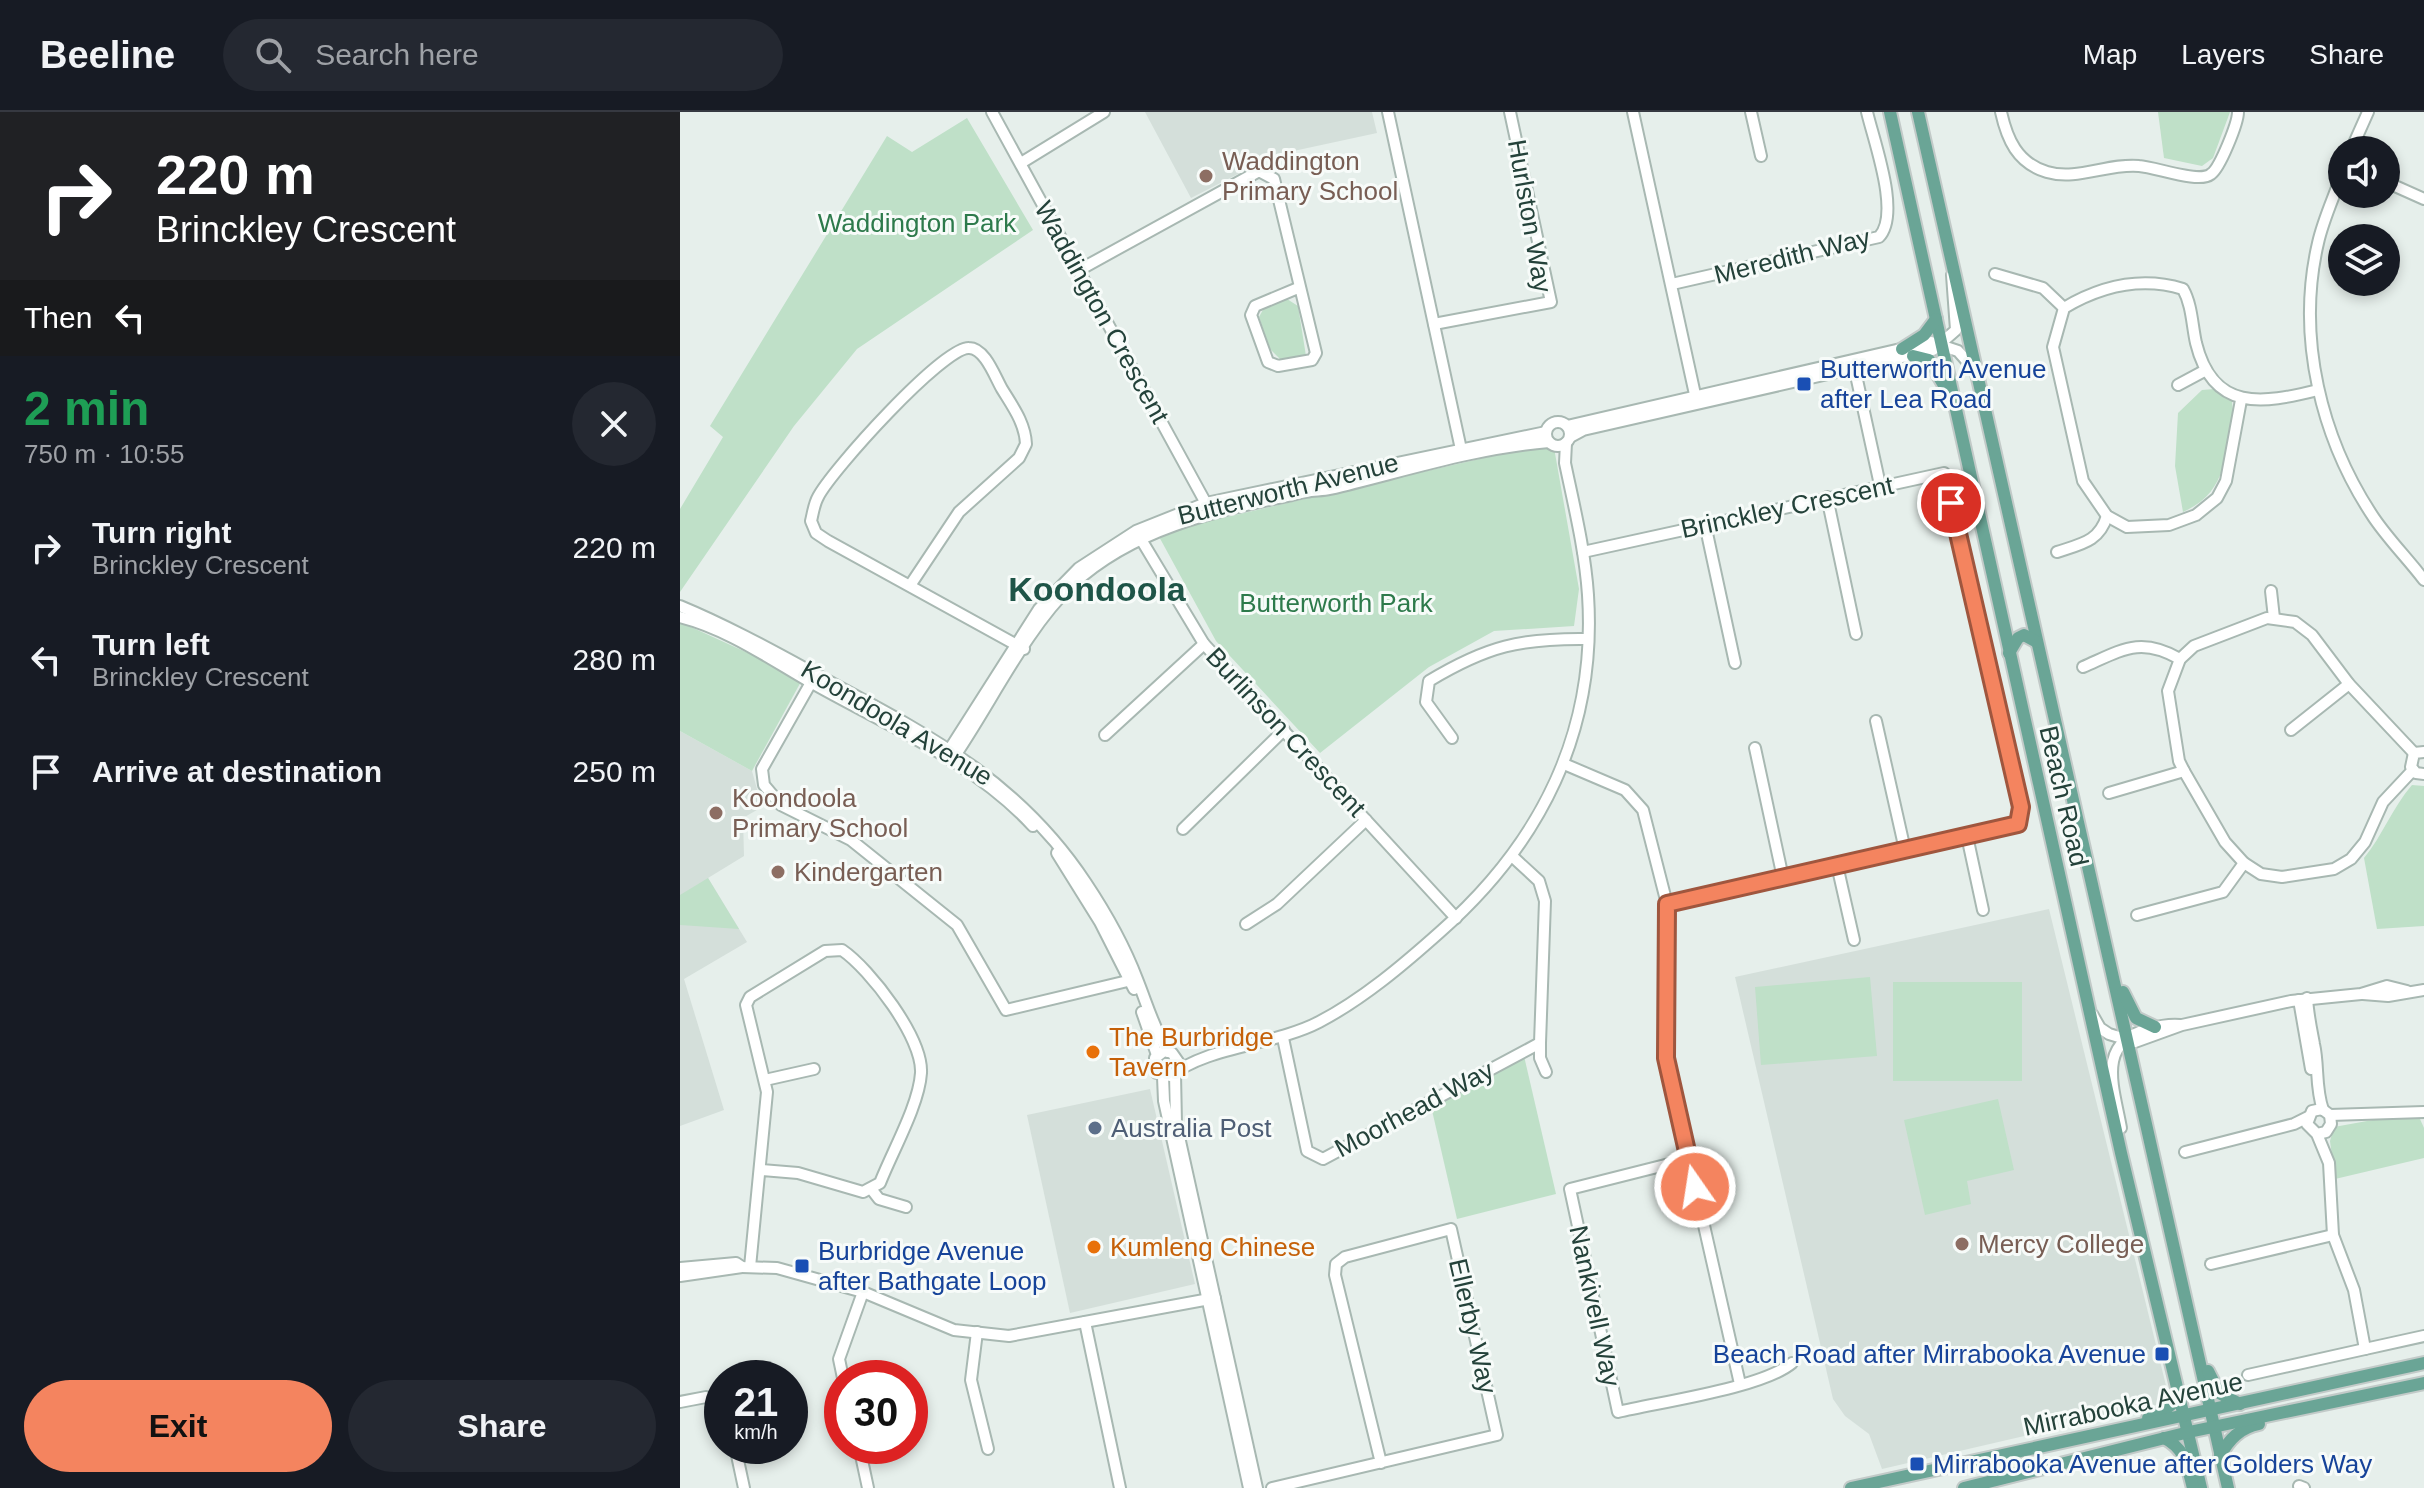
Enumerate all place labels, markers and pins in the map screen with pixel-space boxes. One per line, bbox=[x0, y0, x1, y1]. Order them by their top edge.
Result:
place label: Waddington Primary School bbox=[1222, 146, 1398, 206]
marker: Waddington Primary School bbox=[1197, 167, 1215, 185]
place label: Butterworth Avenue after Lea Road bbox=[1820, 354, 2046, 414]
marker: Butterworth Avenue after Lea Road bbox=[1795, 375, 1813, 393]
pin bbox=[1917, 469, 1985, 537]
place label: Koondoola Primary School bbox=[732, 783, 908, 843]
marker: Koondoola Primary School bbox=[707, 804, 725, 822]
place label: Kindergarten bbox=[794, 857, 943, 887]
marker: Kindergarten bbox=[769, 863, 787, 881]
place label: The Burbridge Tavern bbox=[1109, 1022, 1274, 1082]
marker: The Burbridge Tavern bbox=[1084, 1043, 1102, 1061]
place label: Australia Post bbox=[1111, 1113, 1272, 1143]
marker: Australia Post bbox=[1086, 1119, 1104, 1137]
place label: Mercy College bbox=[1978, 1229, 2144, 1259]
place label: Kumleng Chinese bbox=[1110, 1232, 1315, 1262]
marker: Mercy College bbox=[1953, 1235, 1971, 1253]
place label: Burbridge Avenue after Bathgate Loop bbox=[818, 1236, 1046, 1296]
marker: Kumleng Chinese bbox=[1085, 1238, 1103, 1256]
marker: Burbridge Avenue after Bathgate Loop bbox=[793, 1257, 811, 1275]
place label: Beach Road after Mirrabooka Avenue bbox=[1713, 1339, 2146, 1369]
marker: Beach Road after Mirrabooka Avenue bbox=[2153, 1345, 2171, 1363]
place label: Mirrabooka Avenue after Golders Way bbox=[1933, 1449, 2372, 1479]
marker: Mirrabooka Avenue after Golders Way bbox=[1908, 1455, 1926, 1473]

